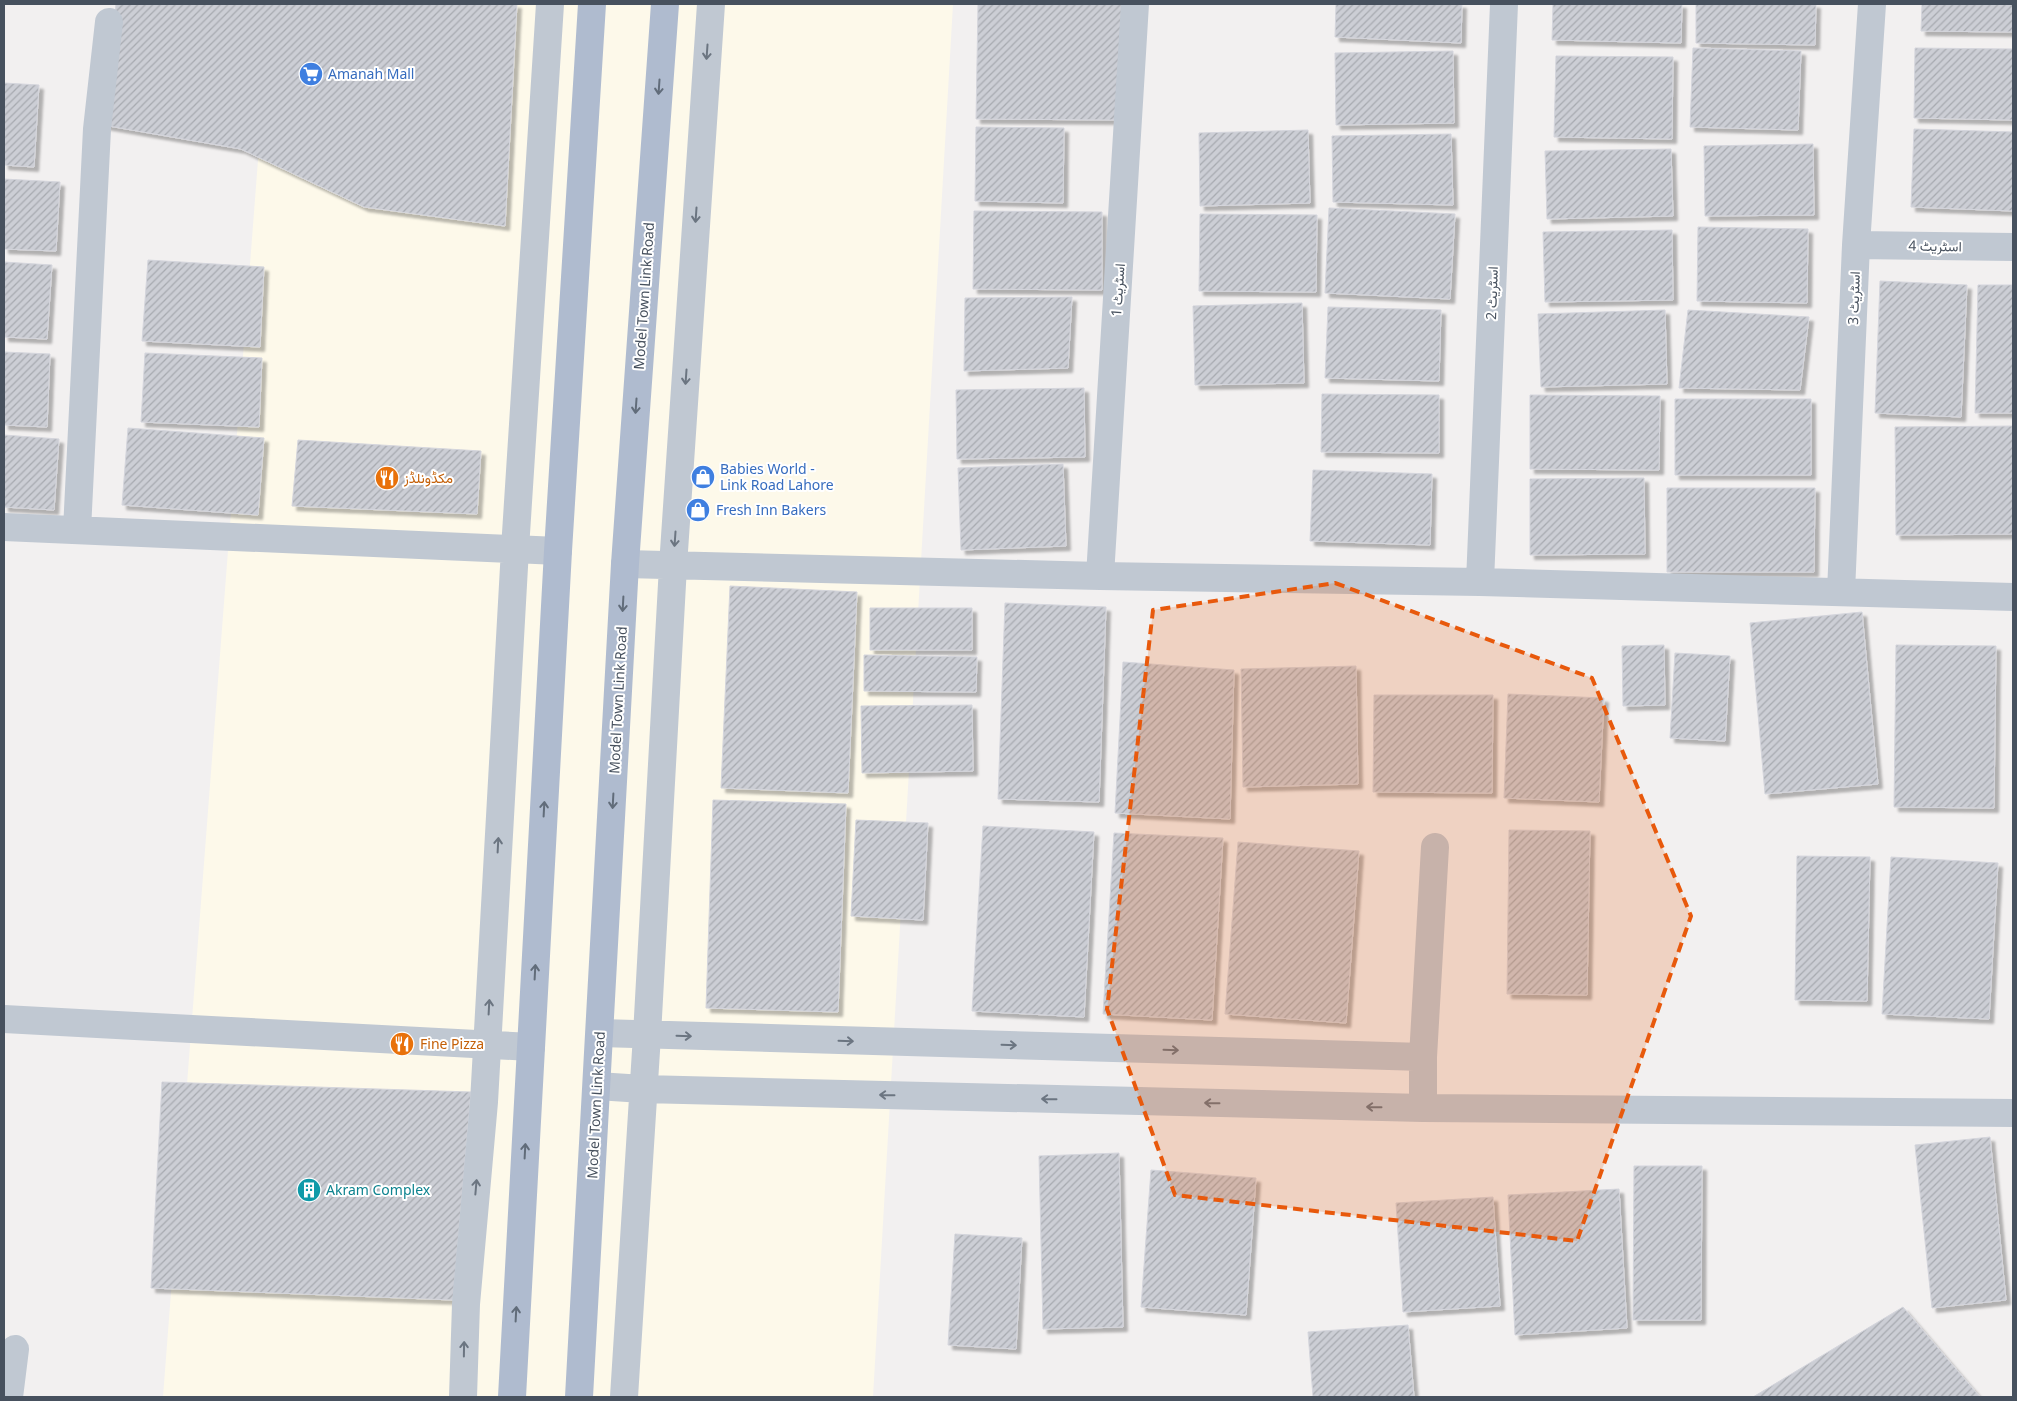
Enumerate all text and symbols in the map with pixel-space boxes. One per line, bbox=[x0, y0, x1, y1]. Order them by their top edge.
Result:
one-way arrow bbox=[703, 44, 712, 60]
supermarket icon: Amanah Mall bbox=[298, 61, 324, 87]
place label: Amanah Mall bbox=[328, 64, 414, 83]
one-way arrow bbox=[654, 79, 663, 95]
one-way arrow bbox=[692, 206, 701, 222]
street label: Model Town Link Road bbox=[629, 222, 658, 370]
street label: اسٹریٹ 4 bbox=[1908, 236, 1962, 255]
street label: اسٹریٹ 1 bbox=[1106, 263, 1129, 317]
street label: اسٹریٹ 2 bbox=[1481, 266, 1502, 320]
street label: اسٹریٹ 3 bbox=[1843, 271, 1864, 325]
one-way arrow bbox=[681, 368, 690, 384]
one-way arrow bbox=[632, 398, 641, 414]
place label: Babies World - Link Road Lahore bbox=[720, 459, 834, 494]
shop icon: Babies World - Link Road Lahore bbox=[690, 464, 716, 490]
restaurant icon: مکڈونلڈز bbox=[374, 465, 400, 491]
place label: مکڈونلڈز bbox=[403, 468, 453, 487]
shop icon: Fresh Inn Bakers bbox=[685, 497, 711, 523]
place label: Fresh Inn Bakers bbox=[716, 500, 826, 519]
one-way arrow bbox=[670, 531, 679, 547]
one-way arrow bbox=[618, 595, 628, 611]
street label: Model Town Link Road bbox=[604, 626, 631, 774]
one-way arrow bbox=[608, 793, 617, 809]
one-way arrow bbox=[539, 802, 548, 818]
one-way arrow bbox=[494, 837, 503, 853]
one-way arrow bbox=[530, 964, 539, 980]
one-way arrow bbox=[484, 999, 493, 1015]
restaurant icon: Fine Pizza bbox=[389, 1031, 415, 1057]
street label: Model Town Link Road bbox=[582, 1031, 609, 1179]
one-way arrow bbox=[676, 1032, 692, 1041]
place label: Fine Pizza bbox=[420, 1034, 484, 1053]
one-way arrow bbox=[838, 1036, 854, 1046]
one-way arrow bbox=[1001, 1041, 1017, 1050]
one-way arrow bbox=[1163, 1045, 1179, 1055]
one-way arrow bbox=[879, 1090, 896, 1100]
one-way arrow bbox=[1042, 1094, 1058, 1104]
one-way arrow bbox=[1204, 1098, 1220, 1108]
one-way arrow bbox=[1367, 1102, 1383, 1112]
one-way arrow bbox=[520, 1144, 530, 1160]
building icon: Akram Complex bbox=[296, 1177, 322, 1203]
one-way arrow bbox=[472, 1179, 481, 1195]
place label: Akram Complex bbox=[326, 1180, 431, 1199]
one-way arrow bbox=[512, 1306, 521, 1322]
one-way arrow bbox=[460, 1341, 469, 1357]

